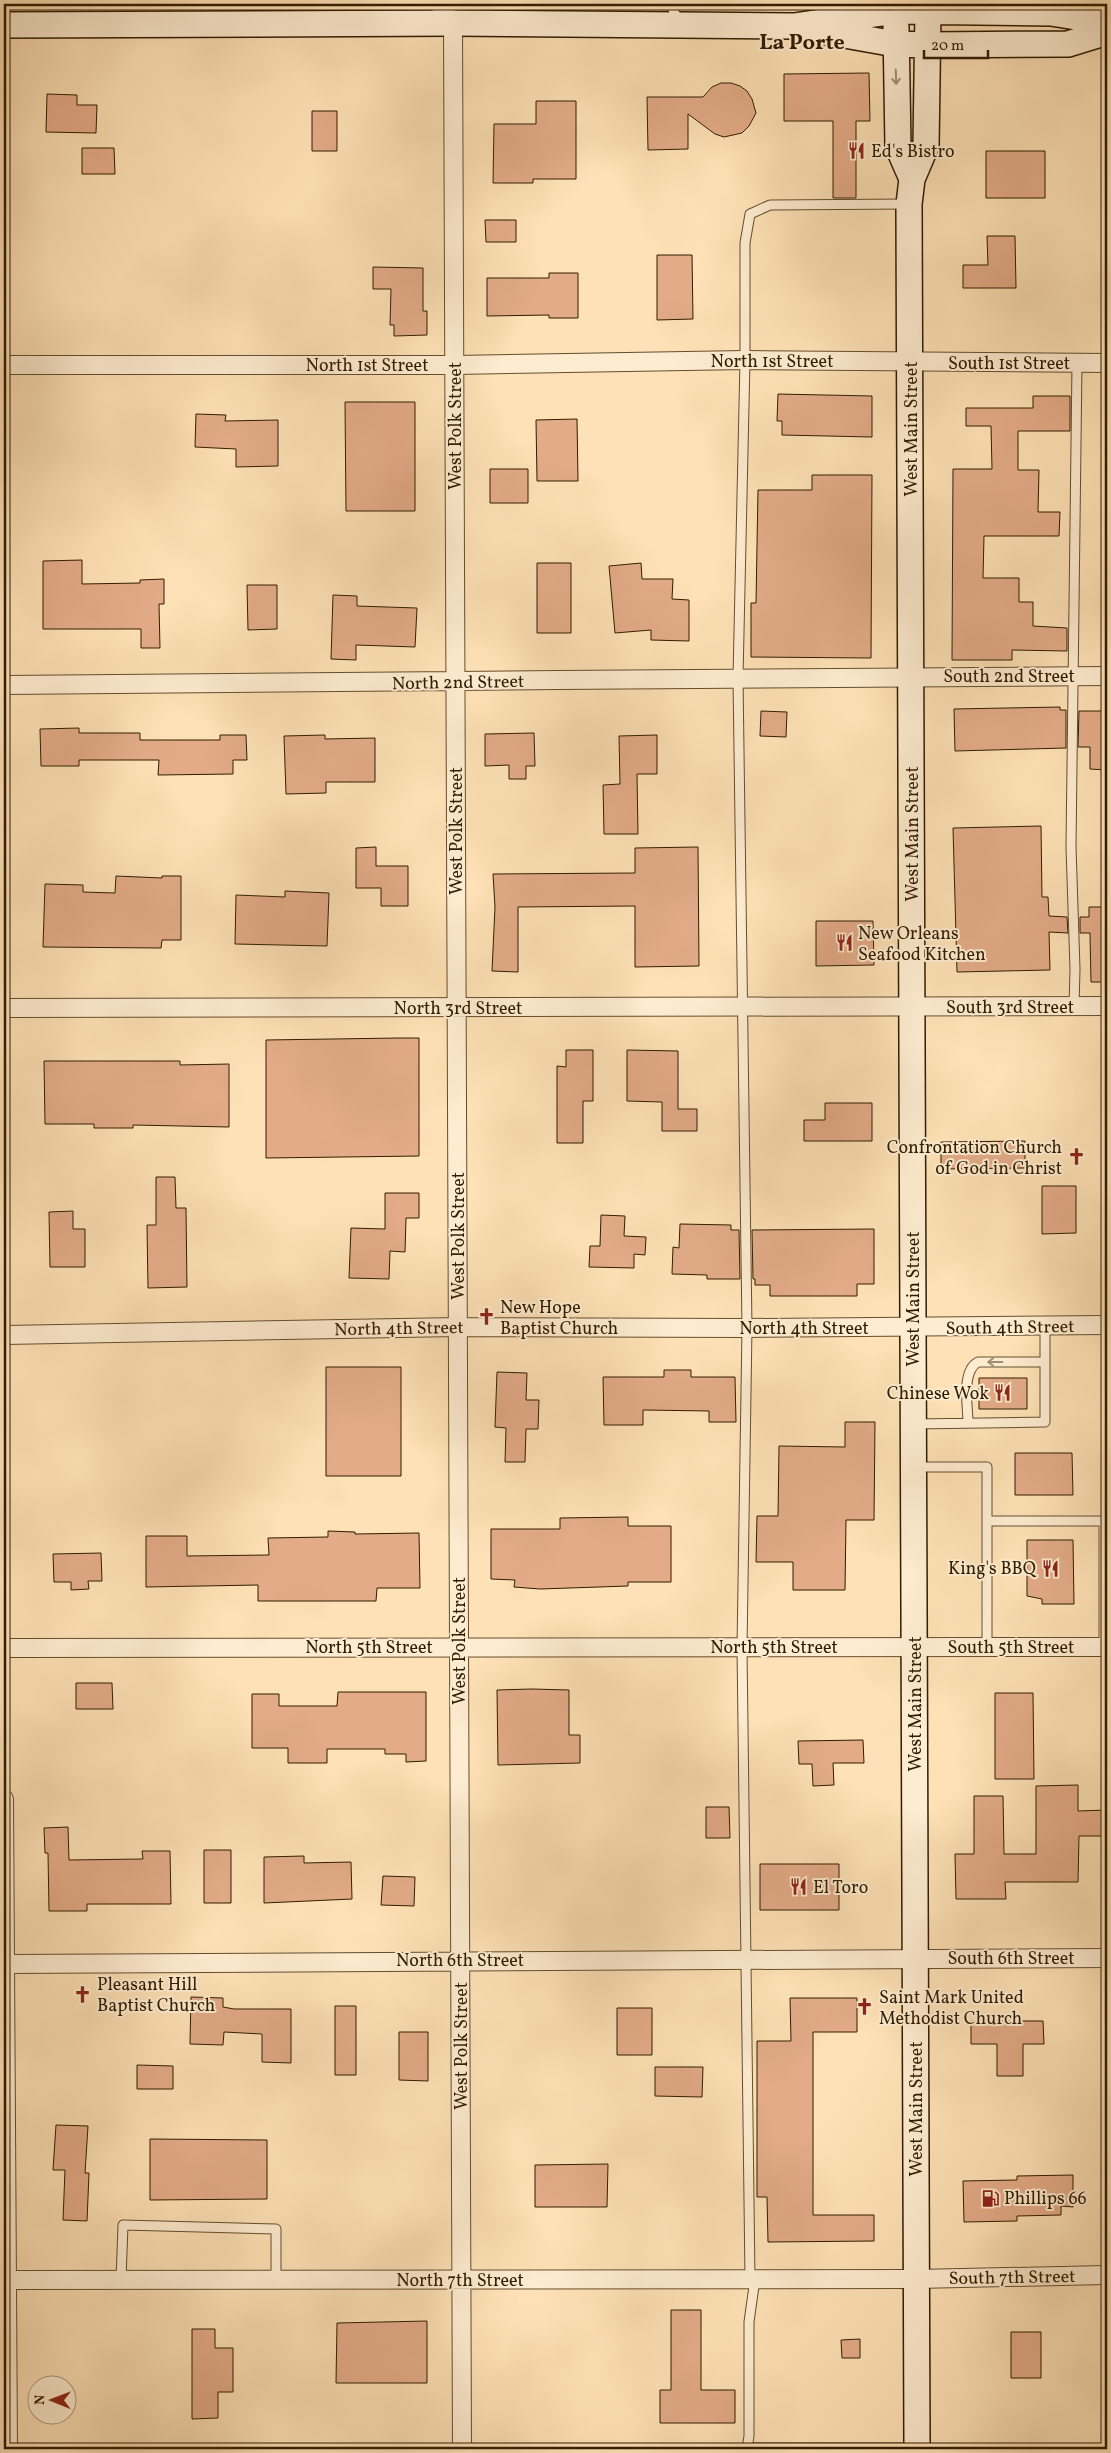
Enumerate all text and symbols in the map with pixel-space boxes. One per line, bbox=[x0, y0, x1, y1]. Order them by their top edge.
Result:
district label: La Porte bbox=[759, 28, 845, 59]
scale bar bbox=[924, 28, 987, 60]
text: 20 m bbox=[931, 36, 964, 57]
one-way arrow bbox=[891, 69, 901, 85]
place label: Ed's Bistro bbox=[871, 140, 955, 165]
restaurant icon: Ed's Bistro bbox=[847, 141, 867, 161]
street label: North 1st Street bbox=[711, 350, 833, 375]
street label: South 1st Street bbox=[948, 352, 1070, 377]
street label: North 1st Street bbox=[306, 354, 428, 379]
street label: West Main Street bbox=[900, 361, 925, 497]
street label: West Polk Street bbox=[444, 362, 469, 490]
street label: South 2nd Street bbox=[943, 665, 1075, 690]
street label: North 2nd Street bbox=[392, 670, 524, 697]
street label: West Main Street bbox=[901, 766, 926, 902]
street label: West Polk Street bbox=[445, 767, 470, 895]
place label: New Orleans Seafood Kitchen bbox=[858, 922, 986, 968]
restaurant icon: New Orleans Seafood Kitchen bbox=[834, 933, 854, 953]
street label: South 3rd Street bbox=[946, 996, 1074, 1021]
street label: North 3rd Street bbox=[394, 997, 522, 1022]
place label: Confrontation Church of God in Christ bbox=[887, 1136, 1062, 1182]
church icon: Confrontation Church of God in Christ bbox=[1066, 1147, 1086, 1167]
street label: West Polk Street bbox=[447, 1172, 472, 1300]
street label: West Main Street bbox=[902, 1231, 927, 1367]
place label: New Hope Baptist Church bbox=[500, 1296, 619, 1342]
church icon: New Hope Baptist Church bbox=[476, 1307, 496, 1327]
street label: South 4th Street bbox=[945, 1315, 1075, 1342]
street label: North 4th Street bbox=[334, 1316, 464, 1343]
street label: North 4th Street bbox=[739, 1317, 869, 1342]
one-way arrow bbox=[988, 1357, 1004, 1367]
place label: Chinese Wok bbox=[887, 1382, 989, 1407]
restaurant icon: Chinese Wok bbox=[993, 1383, 1013, 1403]
place label: King's BBQ bbox=[948, 1557, 1037, 1582]
restaurant icon: King's BBQ bbox=[1040, 1558, 1060, 1578]
street label: West Polk Street bbox=[448, 1577, 473, 1705]
street label: North 5th Street bbox=[305, 1636, 433, 1661]
street label: North 5th Street bbox=[710, 1636, 838, 1661]
street label: West Main Street bbox=[904, 1636, 929, 1772]
street label: South 5th Street bbox=[948, 1636, 1074, 1661]
place label: El Toro bbox=[813, 1876, 868, 1901]
restaurant icon: El Toro bbox=[789, 1877, 809, 1897]
street label: South 6th Street bbox=[947, 1947, 1075, 1972]
street label: North 6th Street bbox=[396, 1949, 524, 1974]
place label: Pleasant Hill Baptist Church bbox=[97, 1973, 216, 2019]
street label: West Polk Street bbox=[450, 1982, 475, 2110]
church icon: Pleasant Hill Baptist Church bbox=[73, 1984, 93, 2004]
place label: Saint Mark United Methodist Church bbox=[879, 1986, 1024, 2032]
church icon: Saint Mark United Methodist Church bbox=[855, 1997, 875, 2017]
street label: West Main Street bbox=[905, 2041, 930, 2177]
place label: Phillips 66 bbox=[1004, 2187, 1087, 2212]
fuel station icon: Phillips 66 bbox=[980, 2188, 1000, 2208]
street label: South 7th Street bbox=[948, 2265, 1076, 2292]
street label: North 7th Street bbox=[396, 2269, 524, 2294]
north arrow bbox=[28, 2376, 78, 2426]
text: N bbox=[31, 2395, 50, 2405]

